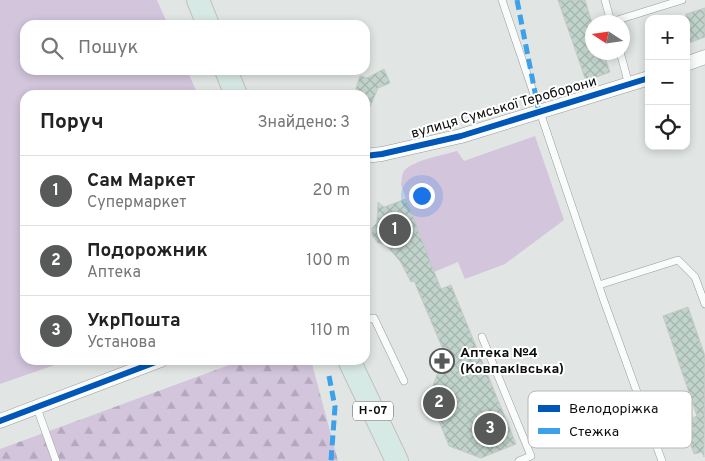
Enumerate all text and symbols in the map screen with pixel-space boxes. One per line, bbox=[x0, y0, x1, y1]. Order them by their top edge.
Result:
north arrow bbox=[585, 15, 630, 60]
map controls bbox=[645, 15, 690, 150]
button: + bbox=[645, 15, 690, 60]
search box bbox=[20, 20, 370, 75]
icon: search bbox=[38, 34, 66, 62]
text: Пошук bbox=[78, 36, 138, 60]
button: − bbox=[645, 60, 690, 105]
street label: вулиця Сумської Тероборони bbox=[409, 73, 599, 143]
button: locate bbox=[645, 105, 690, 150]
text: Поруч bbox=[40, 109, 104, 136]
text: Знайдено: 3 bbox=[258, 113, 350, 133]
text: Сам Маркет bbox=[87, 169, 195, 193]
text: 1 bbox=[53, 181, 59, 201]
text: 20 m bbox=[313, 181, 350, 201]
your location bbox=[409, 183, 435, 209]
text: Супермаркет bbox=[87, 193, 187, 213]
pin: 1 bbox=[379, 211, 411, 249]
text: Подорожник bbox=[87, 239, 208, 263]
text: 2 bbox=[51, 251, 61, 271]
text: 100 m bbox=[306, 251, 350, 271]
text: Аптека bbox=[87, 263, 141, 283]
text: УкрПошта bbox=[87, 309, 181, 333]
text: 3 bbox=[51, 321, 61, 341]
text: 110 m bbox=[310, 321, 350, 341]
text: Установа bbox=[87, 333, 156, 353]
place label: Аптека №4 (Ковпаківська) bbox=[460, 345, 564, 378]
pharmacy icon: Аптека №4 (Ковпаківська) bbox=[429, 348, 455, 374]
pin: 2 bbox=[423, 384, 455, 422]
legend bbox=[528, 391, 692, 448]
text: Велодоріжка bbox=[569, 401, 658, 418]
road number: Н-07 bbox=[353, 402, 393, 421]
pin: 3 bbox=[474, 410, 506, 448]
text: Стежка bbox=[569, 424, 619, 441]

